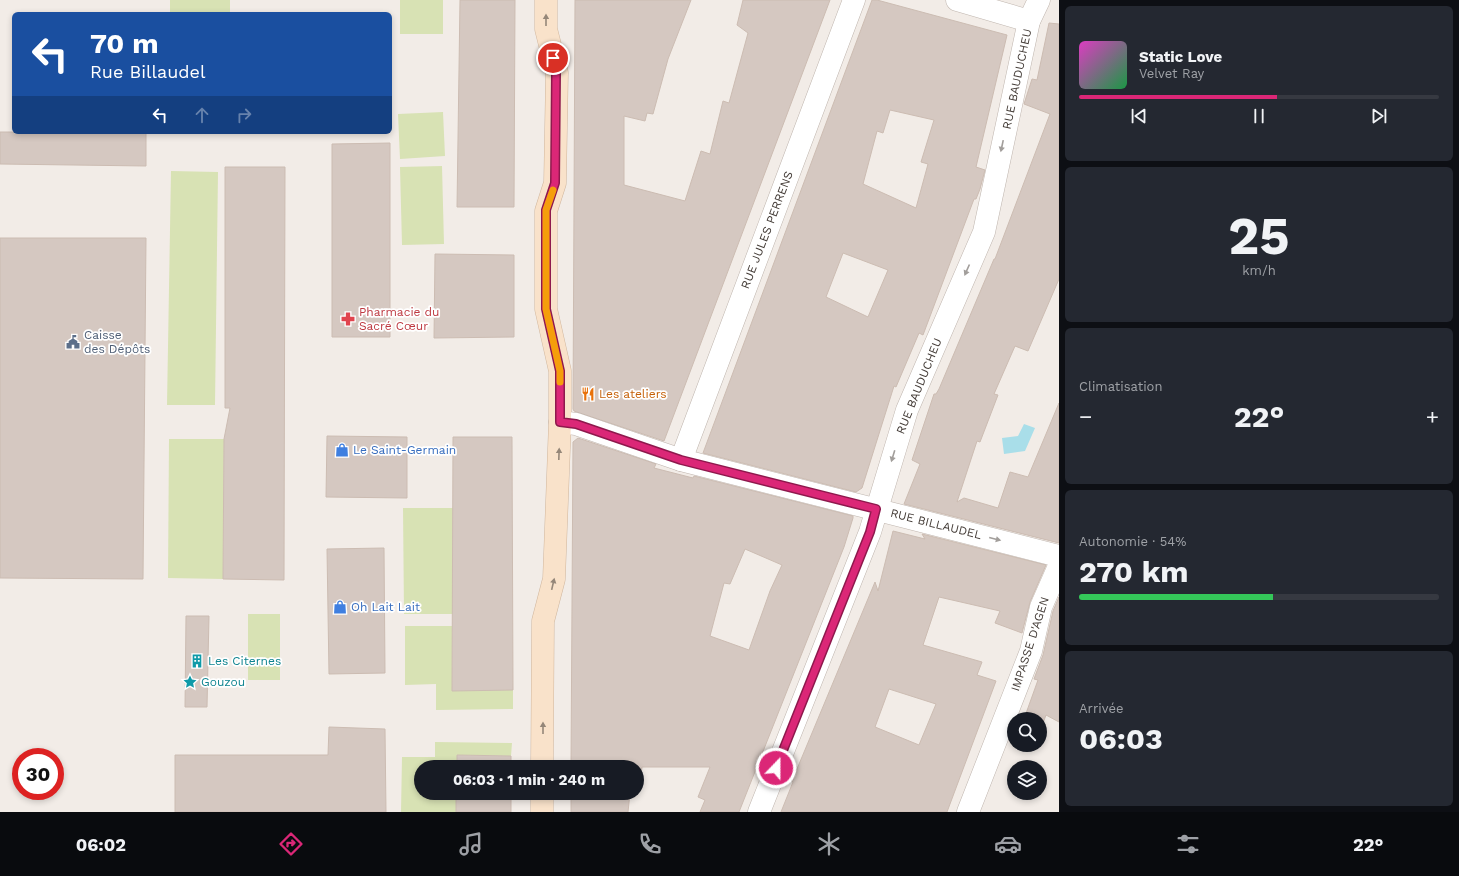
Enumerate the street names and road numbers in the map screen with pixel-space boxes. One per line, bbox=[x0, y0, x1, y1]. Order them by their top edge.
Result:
street label: RUE BAUDUCHEU bbox=[1000, 27, 1034, 131]
street label: RUE JULES PERRENS bbox=[738, 169, 796, 291]
street label: RUE BAUDUCHEU bbox=[893, 336, 945, 436]
street label: RUE BILLAUDEL bbox=[889, 506, 983, 542]
street label: IMPASSE D'AGEN bbox=[1008, 595, 1052, 693]

